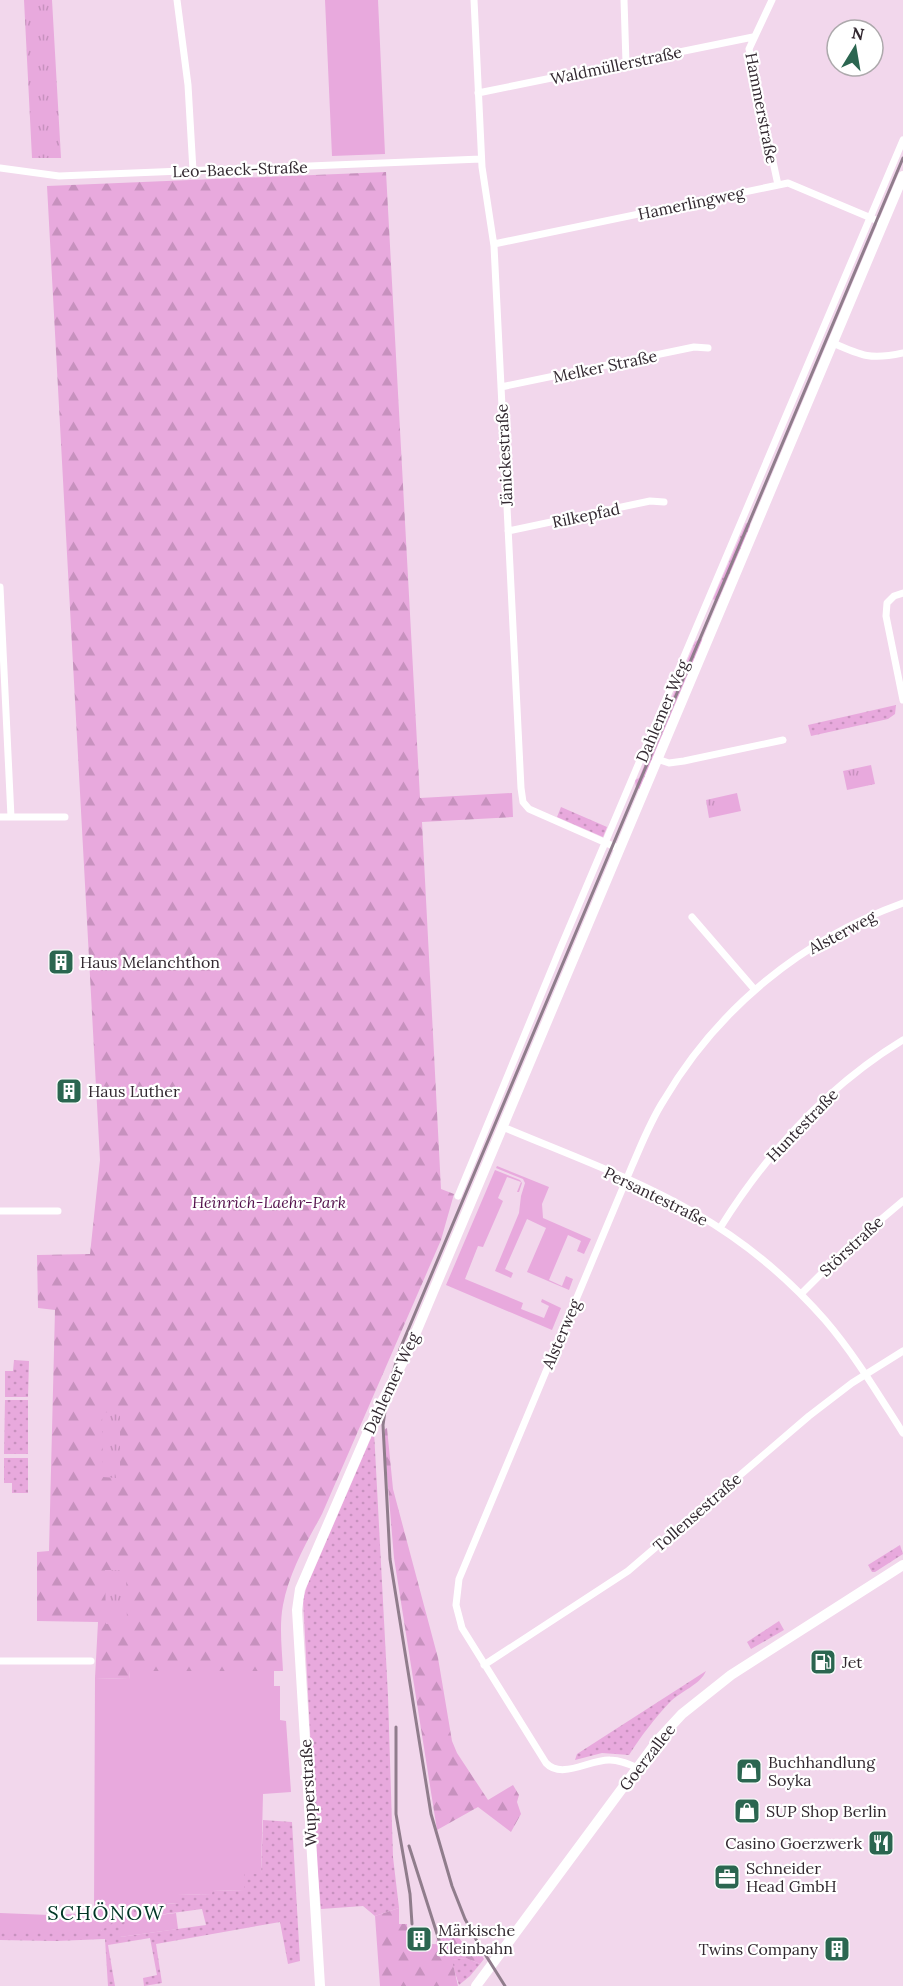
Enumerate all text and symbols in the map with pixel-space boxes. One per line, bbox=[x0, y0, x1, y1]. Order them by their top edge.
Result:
north arrow bbox=[825, 18, 885, 78]
text: N bbox=[850, 22, 866, 44]
street label: Waldmüllerstraße bbox=[548, 41, 684, 89]
street label: Hammerstraße bbox=[741, 51, 783, 166]
street label: Leo-Baeck-Straße bbox=[172, 157, 309, 181]
street label: Hamerlingweg bbox=[636, 182, 747, 224]
street label: Melker Straße bbox=[551, 345, 659, 387]
street label: Jänickestraße bbox=[491, 403, 517, 508]
street label: Rilkepfad bbox=[550, 498, 622, 532]
street label: Dahlemer Weg bbox=[631, 656, 693, 765]
street label: Alsterweg bbox=[804, 905, 880, 959]
building icon: Haus Melanchthon bbox=[46, 947, 76, 977]
place label: Haus Melanchthon bbox=[80, 952, 220, 972]
building icon: Haus Luther bbox=[54, 1076, 84, 1106]
place label: Haus Luther bbox=[88, 1081, 180, 1101]
street label: Huntestraße bbox=[762, 1084, 842, 1166]
street label: Persantestraße bbox=[601, 1162, 712, 1230]
park label: Heinrich-Laehr-Park bbox=[192, 1192, 346, 1212]
street label: Störstraße bbox=[815, 1211, 887, 1281]
street label: Alsterweg bbox=[537, 1295, 585, 1373]
street label: Dahlemer Weg bbox=[359, 1328, 424, 1437]
street label: Tollensestraße bbox=[649, 1468, 745, 1556]
fuel station icon: Jet bbox=[808, 1647, 838, 1677]
place label: Jet bbox=[841, 1652, 863, 1672]
street label: Goerzallee bbox=[615, 1719, 680, 1794]
street label: Wupperstraße bbox=[295, 1738, 321, 1847]
place label: Buchhandlung Soyka bbox=[768, 1752, 876, 1790]
shop icon: Buchhandlung Soyka bbox=[734, 1756, 764, 1786]
shop icon: SUP Shop Berlin bbox=[732, 1796, 762, 1826]
place label: SUP Shop Berlin bbox=[766, 1801, 887, 1821]
restaurant icon: Casino Goerzwerk bbox=[866, 1828, 896, 1858]
place label: Casino Goerzwerk bbox=[725, 1833, 862, 1853]
place label: Schneider Head GmbH bbox=[746, 1858, 837, 1896]
office icon: Schneider Head GmbH bbox=[712, 1862, 742, 1892]
district label: SCHÖNOW bbox=[47, 1900, 165, 1925]
place label: Märkische Kleinbahn bbox=[438, 1920, 515, 1958]
building icon: Märkische Kleinbahn bbox=[404, 1924, 434, 1954]
building icon: Twins Company bbox=[822, 1934, 852, 1964]
place label: Twins Company bbox=[698, 1939, 819, 1959]

